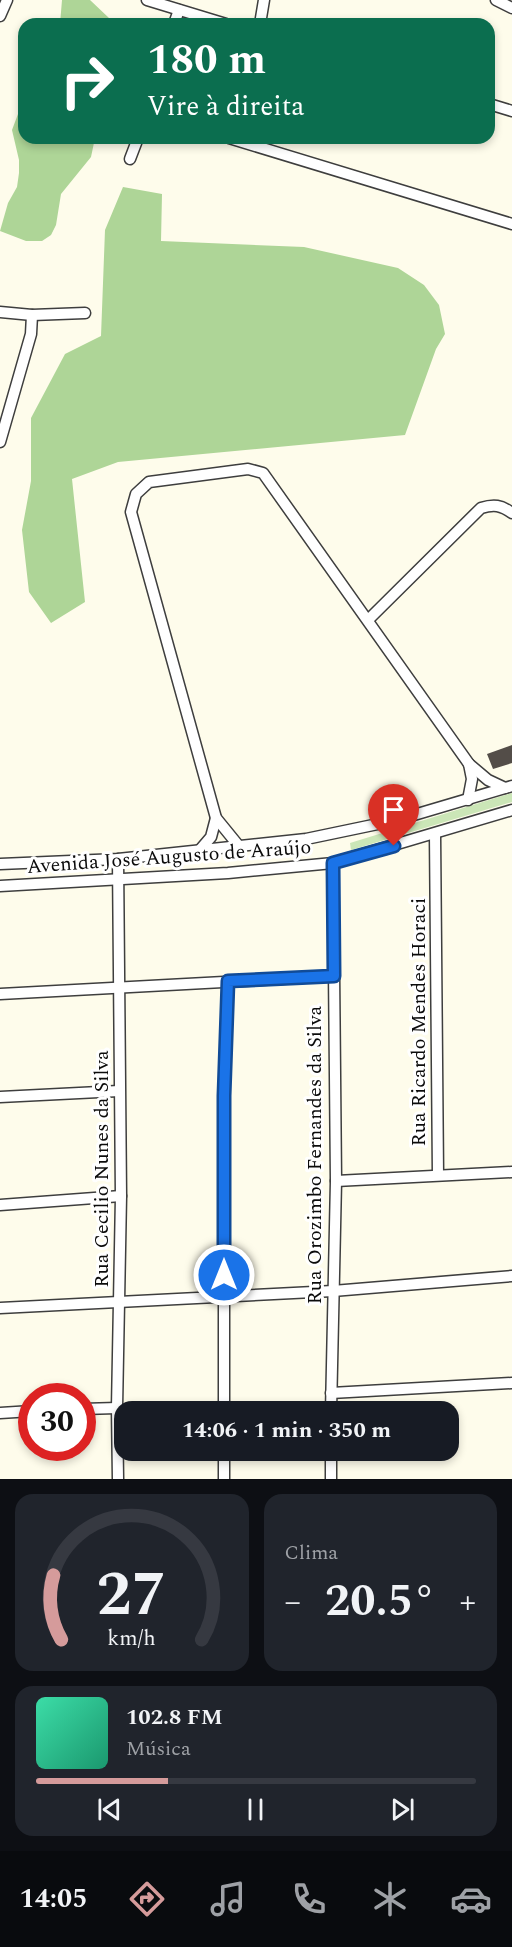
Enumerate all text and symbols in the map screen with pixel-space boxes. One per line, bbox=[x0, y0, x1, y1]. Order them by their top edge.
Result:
text: 180 m bbox=[147, 29, 266, 92]
icon: right bbox=[48, 42, 126, 120]
text: Vire à direita bbox=[147, 86, 304, 128]
pin bbox=[368, 784, 419, 846]
icon: arrive bbox=[377, 793, 410, 826]
street label: Avenida José Augusto de Araújo bbox=[26, 832, 312, 882]
street label: Rua Ricardo Mendes Horaci bbox=[404, 898, 434, 1146]
street label: Rua Orozimbo Fernandes da Silva bbox=[300, 1005, 330, 1304]
street label: Rua Cecilio Nunes da Silva bbox=[87, 1050, 117, 1288]
position arrow bbox=[192, 1243, 256, 1307]
speed limit sign: 30 bbox=[18, 1383, 96, 1461]
text: 14:06 · 1 min · 350 m bbox=[182, 1414, 391, 1447]
text: Clima bbox=[285, 1538, 338, 1568]
text: 27 bbox=[97, 1548, 167, 1643]
text: 20.5° bbox=[325, 1567, 435, 1636]
text: − bbox=[285, 1577, 301, 1627]
text: + bbox=[459, 1577, 476, 1627]
text: km/h bbox=[108, 1622, 156, 1655]
text: 102.8 FM bbox=[126, 1701, 223, 1734]
text: Música bbox=[126, 1734, 191, 1764]
icon: previous bbox=[93, 1793, 126, 1826]
icon: pause bbox=[239, 1793, 272, 1826]
icon: next bbox=[386, 1793, 419, 1826]
text: 14:05 bbox=[20, 1878, 87, 1920]
icon: directions bbox=[126, 1878, 168, 1920]
icon: music bbox=[207, 1878, 249, 1920]
icon: phone bbox=[288, 1878, 330, 1920]
icon: climate bbox=[369, 1878, 411, 1920]
icon: car bbox=[450, 1878, 492, 1920]

